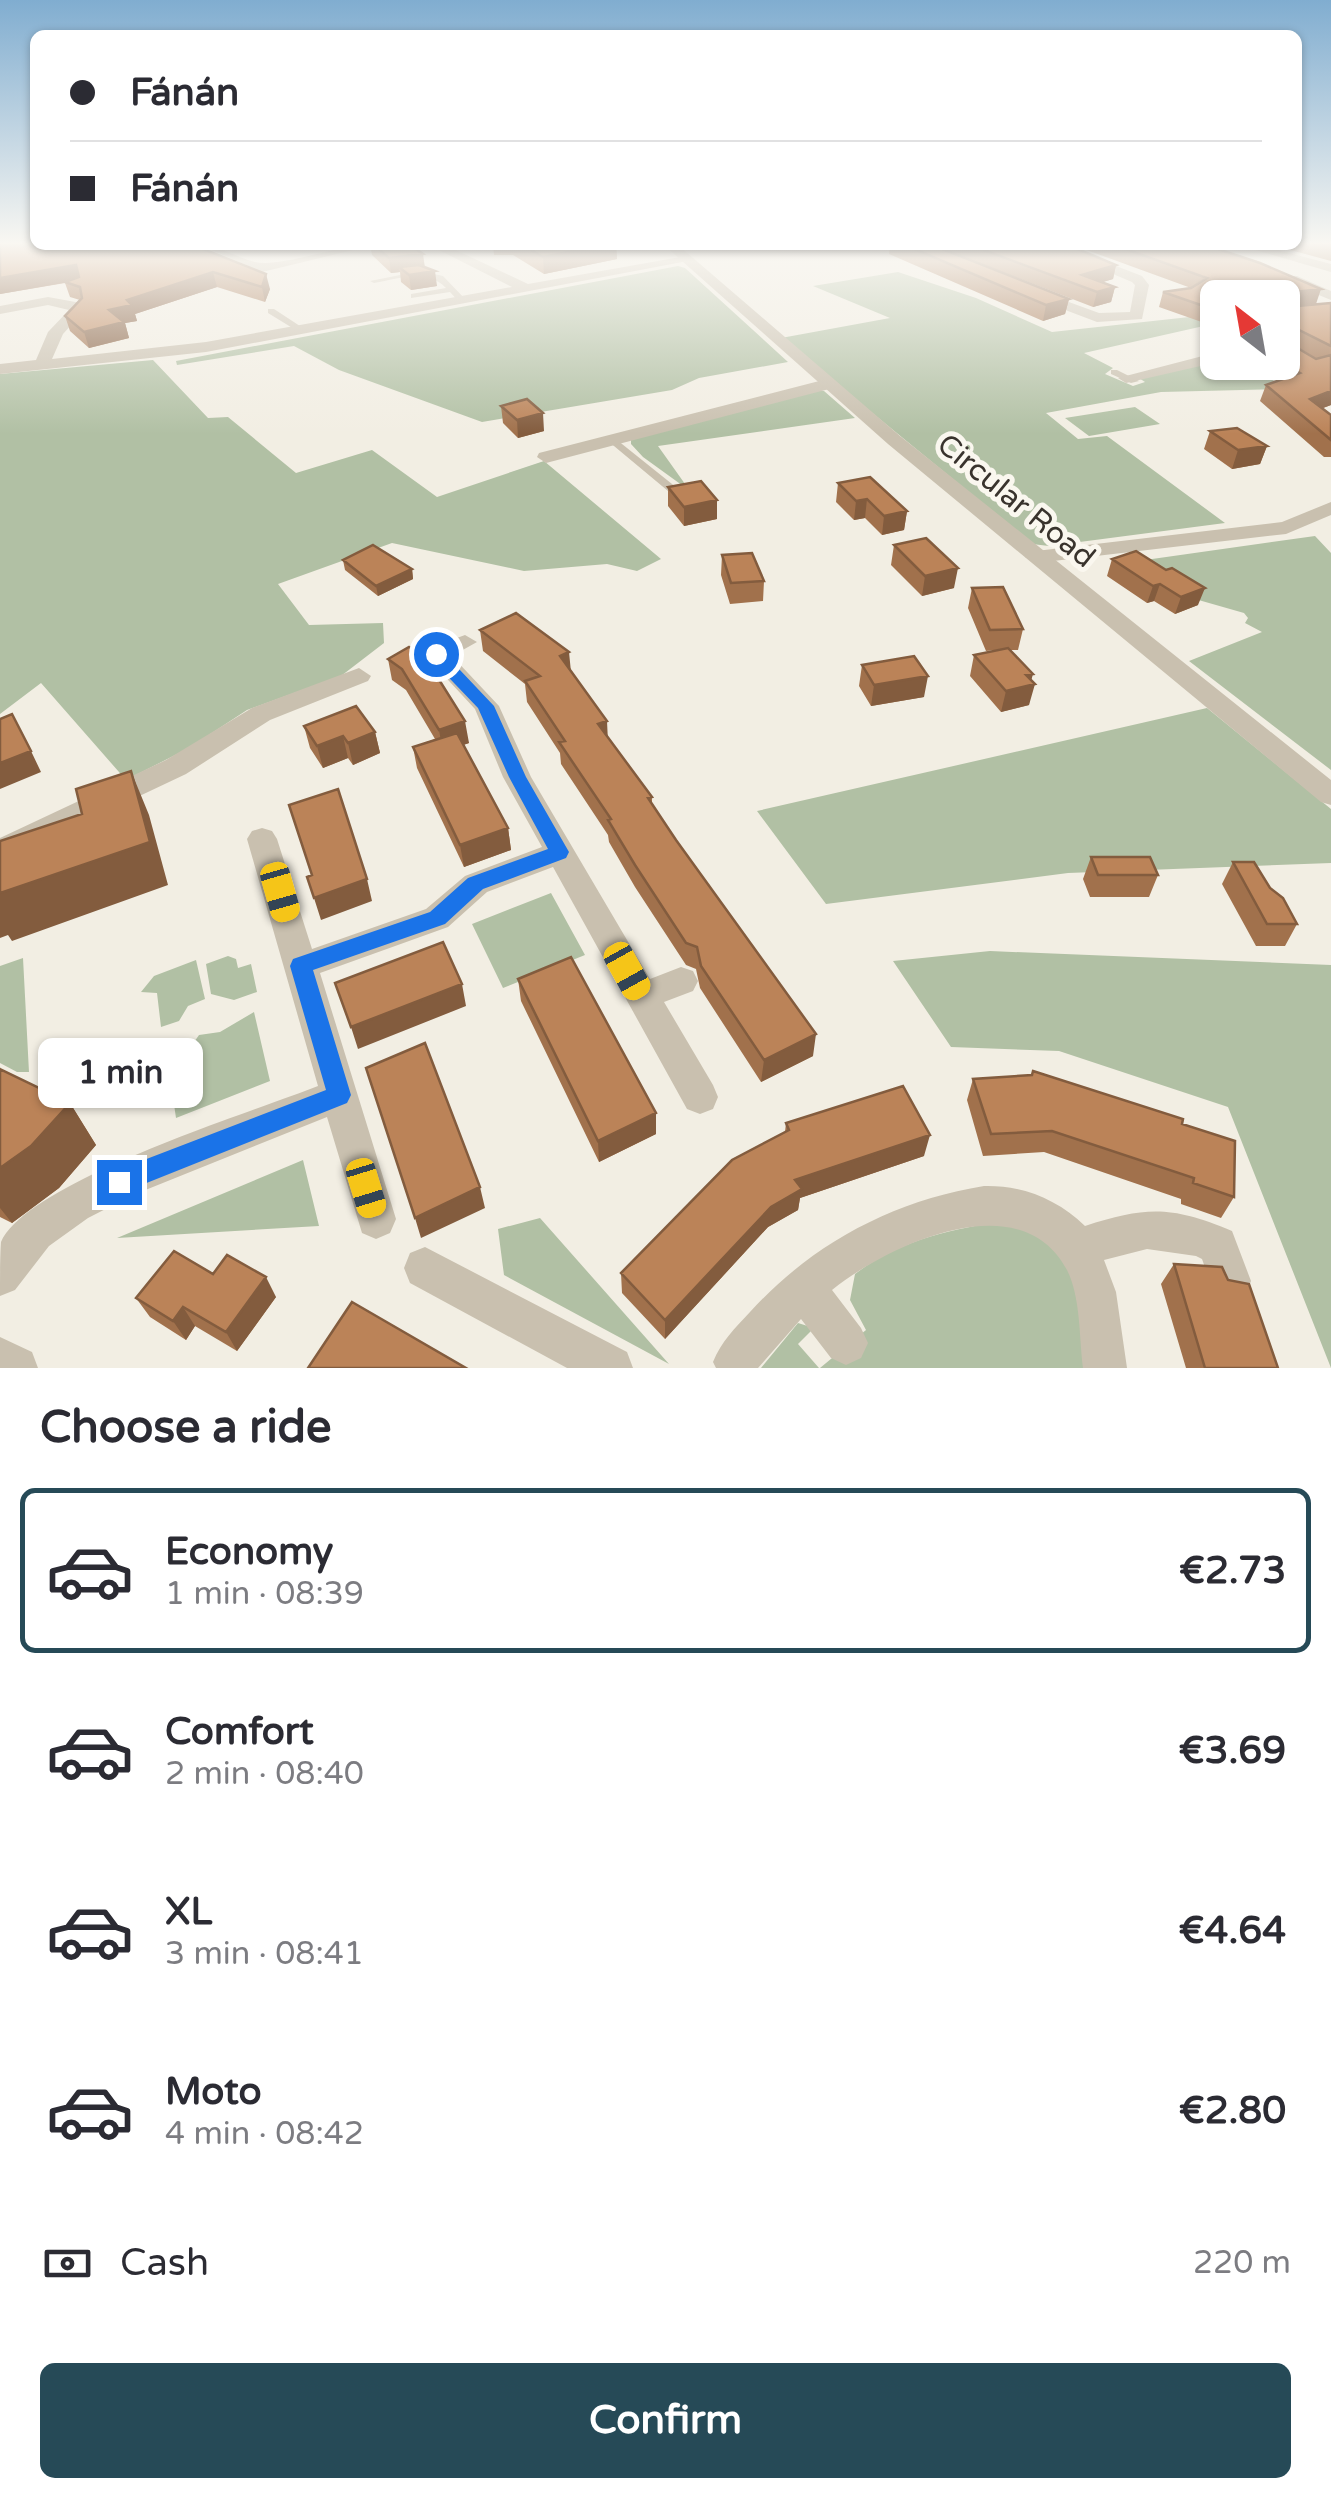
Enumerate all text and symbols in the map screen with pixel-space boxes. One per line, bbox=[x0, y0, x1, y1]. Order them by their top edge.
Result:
text: Fánán bbox=[130, 70, 239, 116]
text: Fánán bbox=[130, 166, 239, 212]
north arrow bbox=[1200, 280, 1300, 380]
map controls bbox=[1200, 280, 1300, 380]
street label: Circular Road bbox=[930, 426, 1102, 576]
route start bbox=[414, 632, 459, 677]
car bbox=[257, 859, 303, 925]
car bbox=[599, 937, 655, 1005]
callout: 1 min bbox=[36, 1037, 202, 1107]
text: 1 min bbox=[78, 1054, 163, 1092]
car bbox=[343, 1155, 389, 1221]
route end bbox=[97, 1160, 142, 1205]
text: Choose a ride bbox=[40, 1401, 331, 1455]
icon: car bbox=[45, 1526, 135, 1616]
text: Economy bbox=[165, 1529, 333, 1575]
text: €2.73 bbox=[1179, 1548, 1286, 1594]
text: 1 min · 08:39 bbox=[165, 1575, 364, 1613]
icon: car bbox=[45, 1706, 135, 1796]
text: Comfort bbox=[165, 1709, 314, 1755]
text: €3.69 bbox=[1179, 1728, 1286, 1774]
text: 2 min · 08:40 bbox=[165, 1755, 364, 1793]
icon: car bbox=[45, 1886, 135, 1976]
text: XL bbox=[165, 1889, 212, 1935]
text: €4.64 bbox=[1179, 1908, 1286, 1954]
text: 3 min · 08:41 bbox=[165, 1935, 364, 1973]
icon: car bbox=[45, 2066, 135, 2156]
text: Moto bbox=[165, 2069, 261, 2115]
text: €2.80 bbox=[1179, 2088, 1286, 2134]
text: 4 min · 08:42 bbox=[165, 2115, 364, 2153]
icon: cash bbox=[40, 2236, 95, 2291]
text: Cash bbox=[120, 2240, 209, 2286]
text: 220 m bbox=[1193, 2244, 1291, 2282]
button: Confirm bbox=[40, 2363, 1291, 2478]

